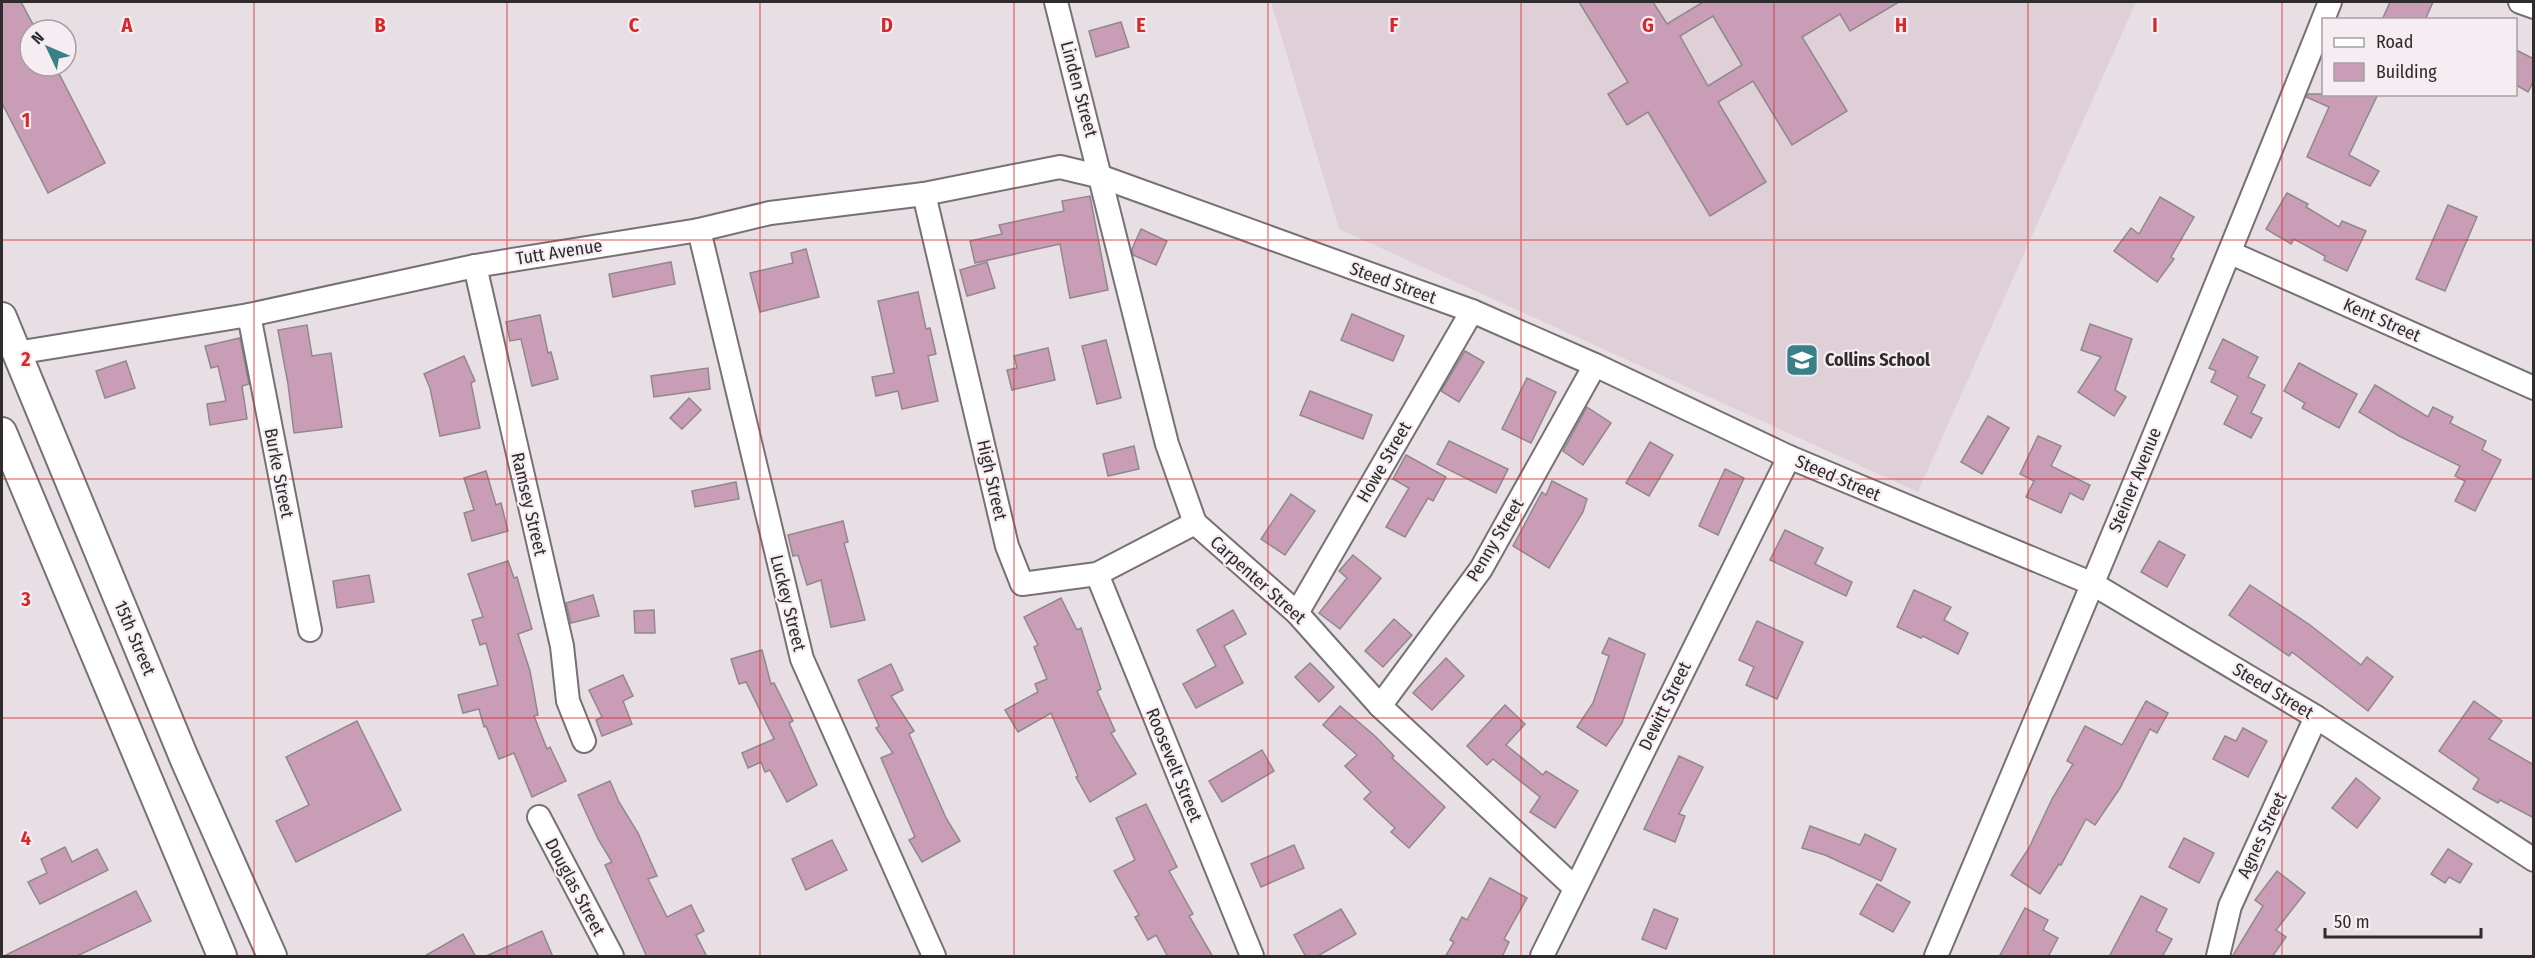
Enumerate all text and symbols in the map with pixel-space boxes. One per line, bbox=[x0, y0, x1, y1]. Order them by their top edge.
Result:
text: A bbox=[121, 13, 134, 37]
text: B bbox=[374, 13, 386, 37]
text: C bbox=[629, 13, 640, 37]
text: D bbox=[881, 13, 893, 37]
text: E bbox=[1136, 13, 1146, 37]
text: F bbox=[1390, 13, 1399, 37]
text: G bbox=[1642, 13, 1654, 37]
text: H bbox=[1895, 13, 1907, 37]
text: I bbox=[2152, 13, 2158, 37]
north arrow bbox=[18, 18, 78, 78]
legend bbox=[2322, 18, 2517, 96]
text: N bbox=[27, 28, 48, 48]
text: Road bbox=[2376, 31, 2413, 53]
street label: Linden Street bbox=[1056, 39, 1102, 140]
text: Building bbox=[2376, 61, 2437, 83]
text: 1 bbox=[22, 108, 30, 132]
street label: Tutt Avenue bbox=[514, 234, 604, 270]
street label: Steed Street bbox=[1347, 257, 1439, 309]
street label: Kent Street bbox=[2340, 293, 2424, 347]
school or university icon: Collins School bbox=[1784, 342, 1820, 378]
text: 2 bbox=[20, 347, 31, 371]
place label: Collins School bbox=[1825, 349, 1930, 371]
street label: Howe Street bbox=[1352, 418, 1416, 506]
street label: Steiner Avenue bbox=[2104, 424, 2166, 536]
street label: Burke Street bbox=[260, 426, 299, 520]
street label: High Street bbox=[972, 438, 1012, 522]
street label: Ramsey Street bbox=[506, 450, 552, 558]
street label: Steed Street bbox=[1792, 450, 1884, 506]
street label: Penny Street bbox=[1462, 494, 1528, 586]
street label: Carpenter Street bbox=[1206, 531, 1311, 629]
street label: Luckey Street bbox=[765, 553, 811, 654]
text: 3 bbox=[20, 587, 31, 611]
street label: 15th Street bbox=[109, 597, 161, 679]
street label: Dewitt Street bbox=[1634, 658, 1696, 754]
street label: Steed Street bbox=[2229, 658, 2318, 724]
street label: Roosevelt Street bbox=[1141, 705, 1207, 825]
street label: Agnes Street bbox=[2232, 788, 2292, 882]
text: 4 bbox=[21, 826, 31, 850]
street label: Douglas Street bbox=[540, 834, 610, 940]
scale bar bbox=[2325, 901, 2481, 939]
text: 50 m bbox=[2334, 911, 2370, 933]

